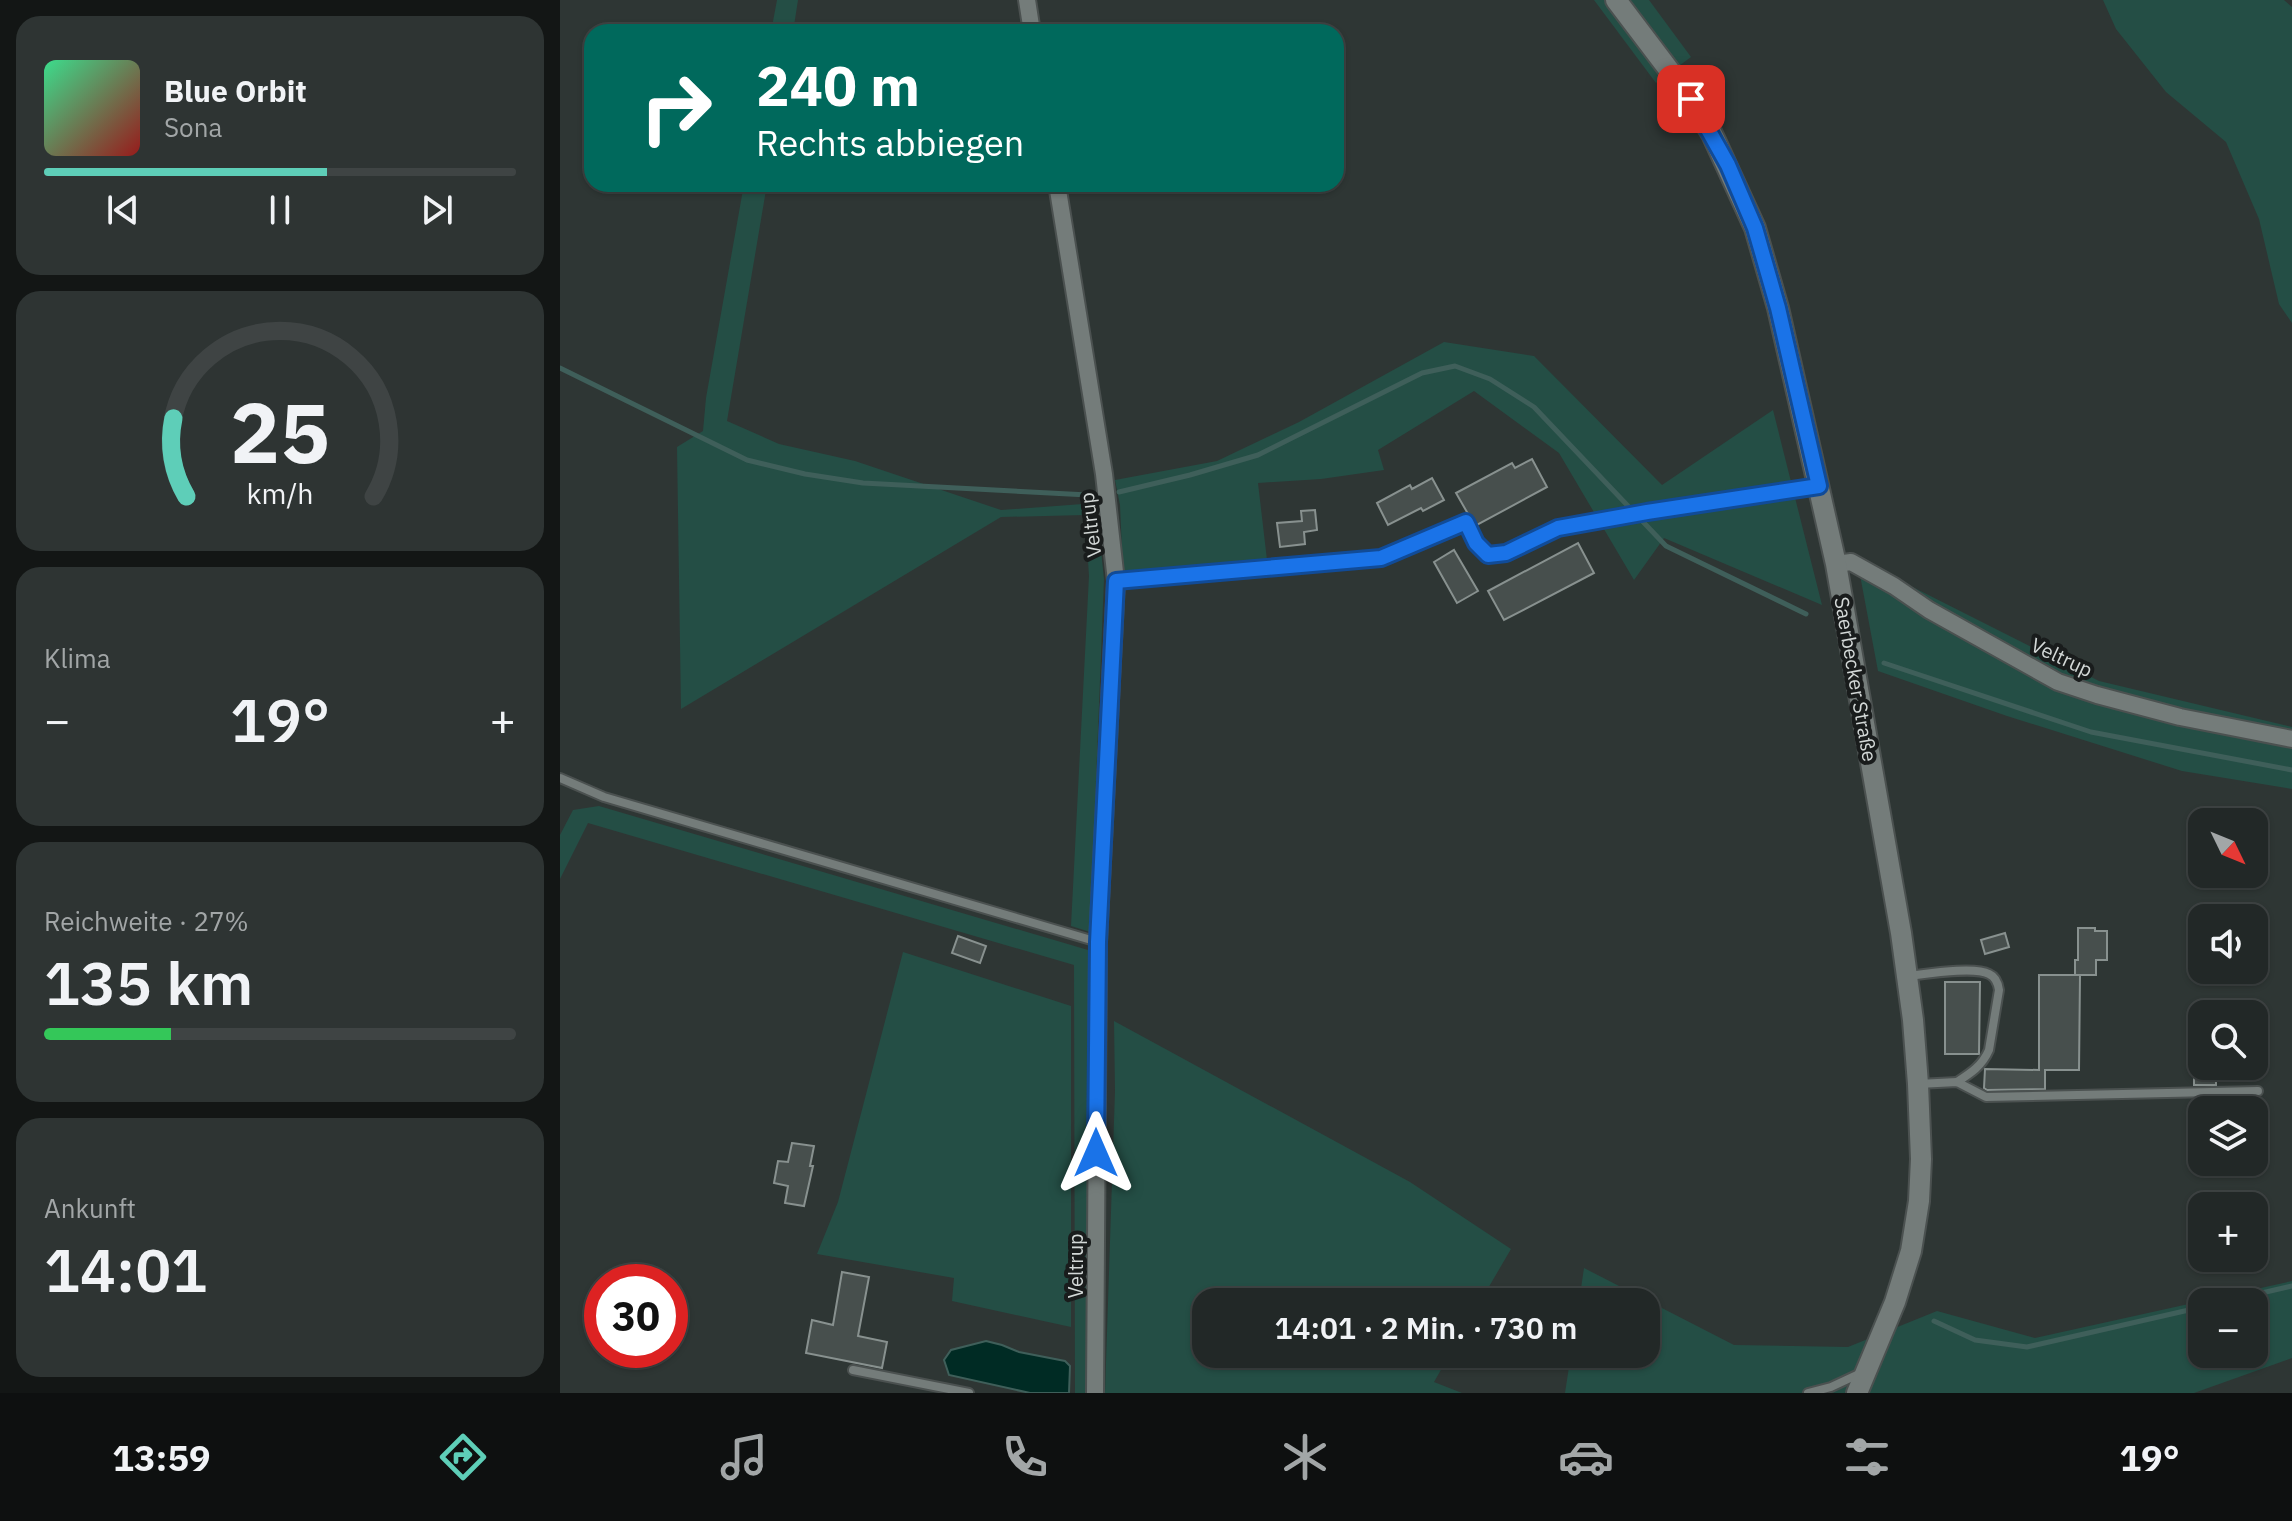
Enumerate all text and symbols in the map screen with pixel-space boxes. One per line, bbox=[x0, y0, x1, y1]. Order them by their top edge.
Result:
text: 240 m bbox=[756, 49, 920, 121]
icon: right bbox=[624, 56, 728, 160]
pin bbox=[1657, 65, 1725, 133]
text: Blue Orbit bbox=[164, 71, 307, 110]
icon: arrive bbox=[1669, 77, 1713, 121]
text: Sona bbox=[164, 110, 222, 144]
text: Rechts abbiegen bbox=[756, 119, 1024, 166]
icon: previous bbox=[101, 188, 145, 232]
icon: pause bbox=[258, 188, 302, 232]
icon: next bbox=[415, 188, 459, 232]
text: 25 bbox=[230, 378, 330, 486]
text: km/h bbox=[246, 475, 314, 512]
street label: Veltrup bbox=[1073, 491, 1107, 559]
street label: Saerbecker Straße bbox=[1828, 594, 1884, 764]
street label: Veltrup bbox=[2027, 631, 2097, 683]
text: Klima bbox=[44, 641, 111, 675]
text: 19° bbox=[230, 680, 330, 759]
text: − bbox=[44, 691, 70, 748]
text: + bbox=[490, 691, 516, 748]
north arrow bbox=[2188, 808, 2268, 888]
map controls bbox=[2188, 808, 2268, 1368]
text: Reichweite · 27% bbox=[44, 904, 249, 938]
button: sound bbox=[2188, 904, 2268, 984]
text: 135 km bbox=[44, 943, 253, 1022]
button: search bbox=[2188, 1000, 2268, 1080]
button: layers bbox=[2188, 1096, 2268, 1176]
position arrow bbox=[1054, 1111, 1138, 1195]
text: Ankunft bbox=[44, 1191, 136, 1225]
button: + bbox=[2188, 1192, 2268, 1272]
text: 14:01 bbox=[44, 1230, 207, 1309]
street label: Veltrup bbox=[1062, 1233, 1089, 1299]
speed limit sign: 30 bbox=[584, 1264, 688, 1368]
button: − bbox=[2188, 1288, 2268, 1368]
text: 14:01 · 2 Min. · 730 m bbox=[1275, 1308, 1578, 1347]
icon: directions bbox=[435, 1429, 491, 1485]
icon: music bbox=[716, 1429, 772, 1485]
icon: phone bbox=[997, 1429, 1053, 1485]
icon: climate bbox=[1277, 1429, 1333, 1485]
icon: car bbox=[1558, 1429, 1614, 1485]
icon: filters bbox=[1839, 1429, 1895, 1485]
text: 13:59 bbox=[112, 1434, 211, 1481]
text: 19° bbox=[2119, 1434, 2180, 1481]

